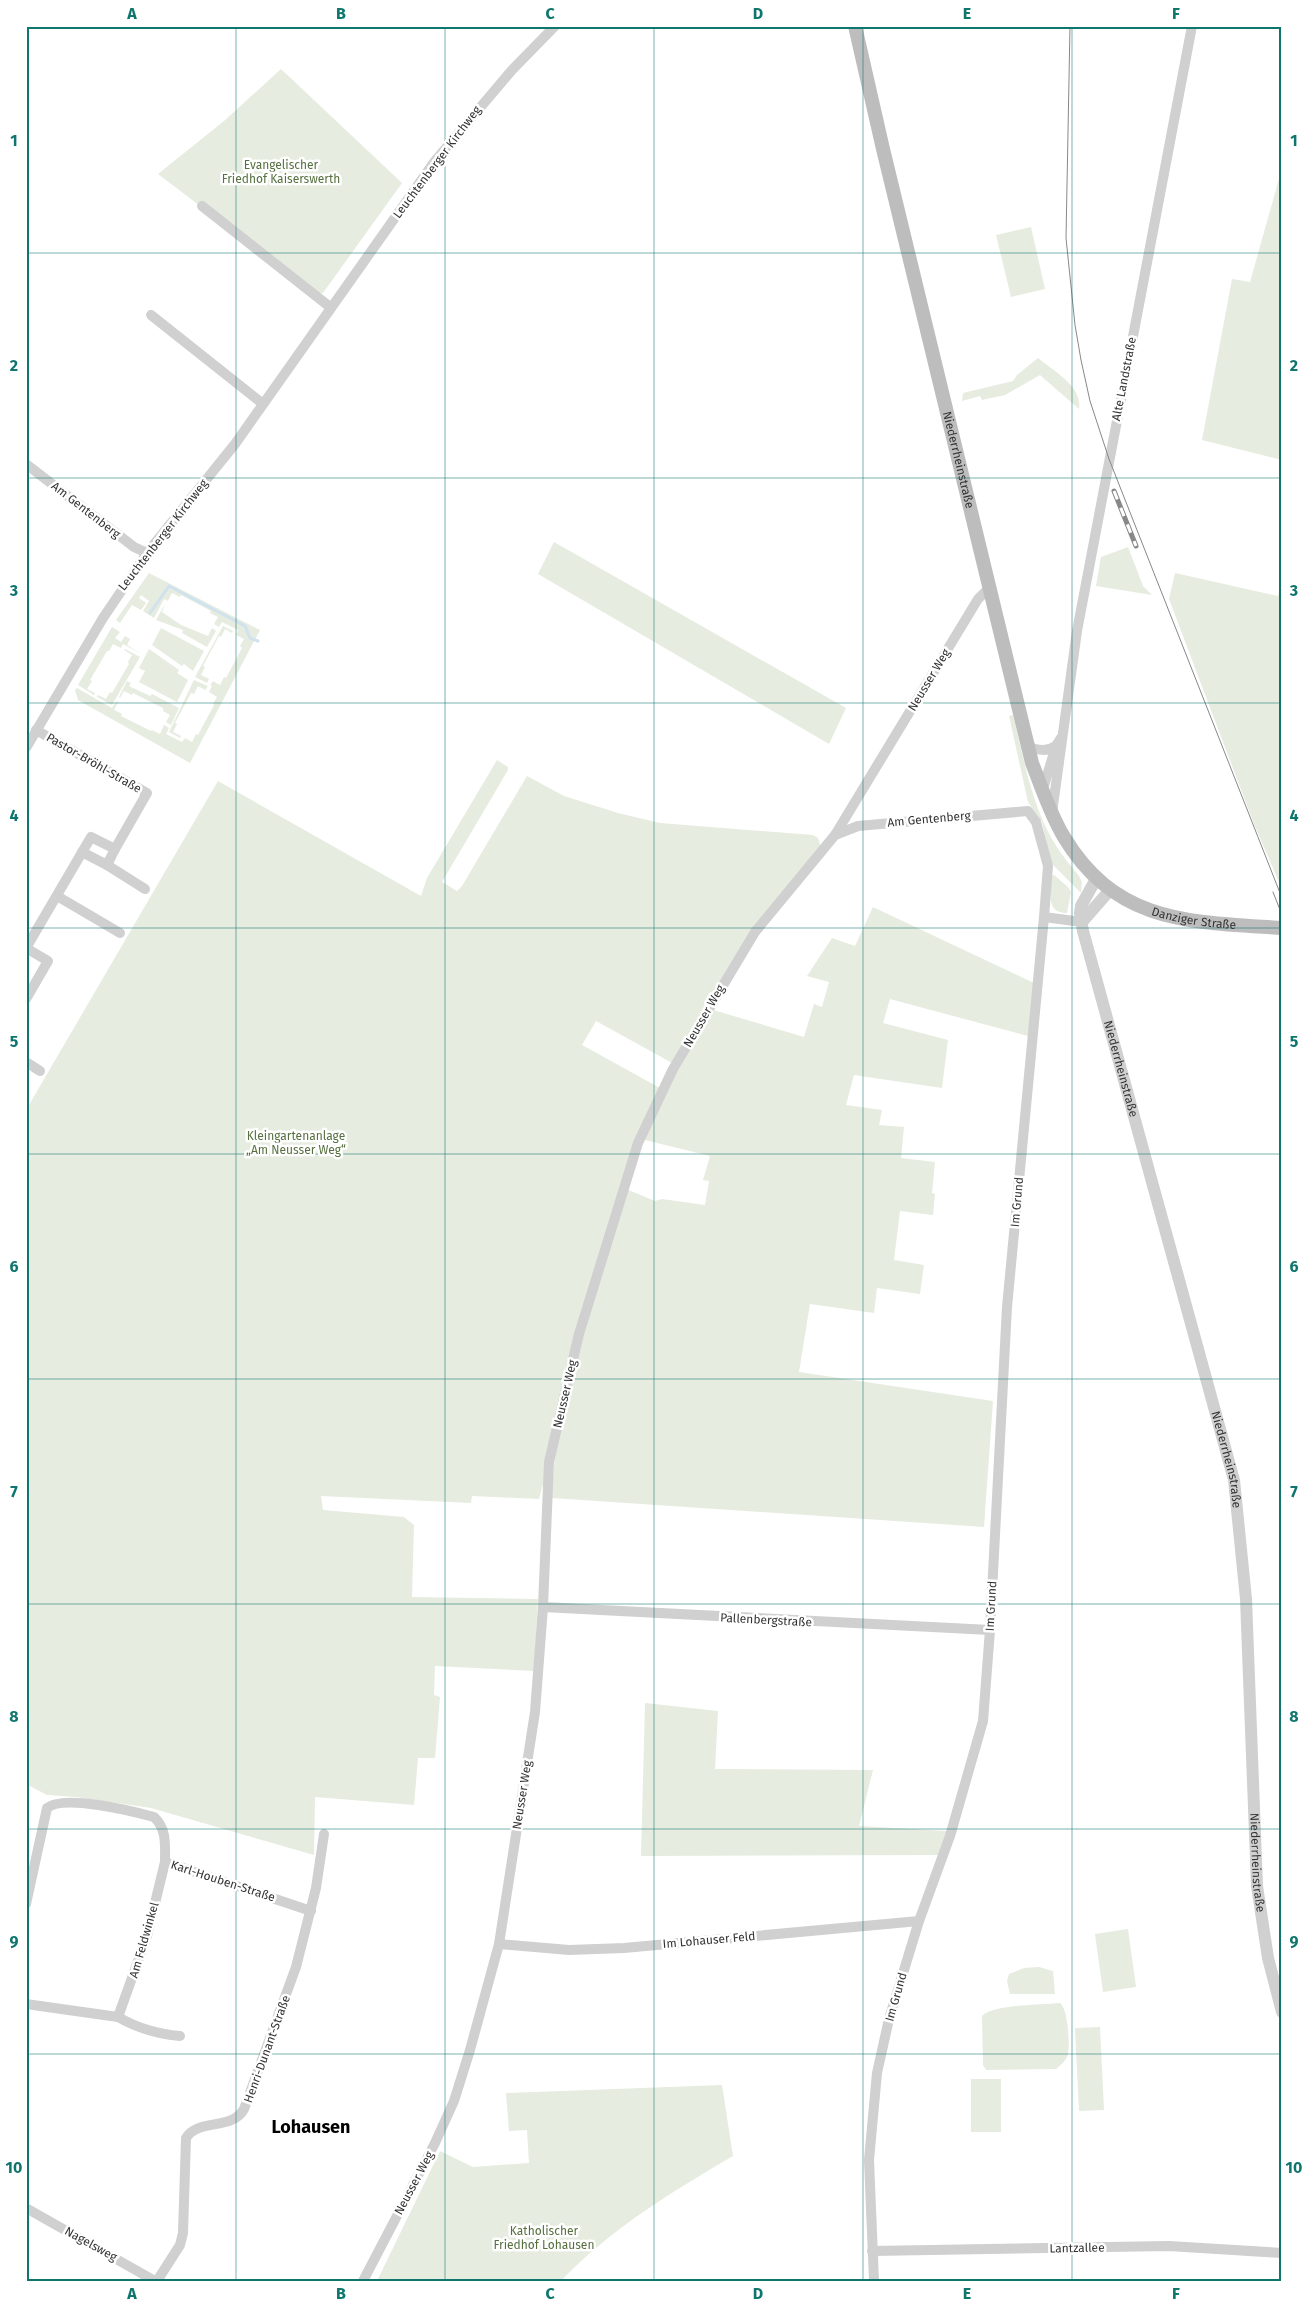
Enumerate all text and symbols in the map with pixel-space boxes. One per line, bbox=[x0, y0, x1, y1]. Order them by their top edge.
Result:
text: A bbox=[126, 4, 137, 23]
text: B bbox=[336, 4, 346, 23]
text: C bbox=[545, 4, 555, 23]
text: D bbox=[753, 4, 763, 23]
text: E bbox=[963, 4, 971, 23]
text: F bbox=[1172, 4, 1180, 23]
street label: Leuchtenberger Kirchweg bbox=[390, 102, 484, 221]
text: 1 bbox=[10, 131, 18, 150]
text: 1 bbox=[1290, 131, 1298, 150]
park label: Evangelischer Friedhof Kaiserswerth bbox=[222, 158, 340, 186]
street label: Alte Landstraße bbox=[1109, 336, 1139, 422]
text: 2 bbox=[10, 356, 18, 375]
text: 2 bbox=[1290, 356, 1298, 375]
street label: Niederrheinstraße bbox=[940, 410, 977, 510]
street label: Leuchtenberger Kirchweg bbox=[115, 476, 211, 593]
street label: Am Gentenberg bbox=[49, 479, 124, 542]
text: 3 bbox=[9, 581, 18, 600]
text: 3 bbox=[1289, 581, 1298, 600]
street label: Neusser Weg bbox=[905, 646, 953, 713]
street label: Pastor-Bröhl-Straße bbox=[44, 730, 144, 796]
text: 4 bbox=[9, 806, 19, 825]
text: 4 bbox=[1289, 806, 1299, 825]
street label: Am Gentenberg bbox=[887, 808, 972, 830]
street label: Danziger Straße bbox=[1150, 904, 1237, 932]
street label: Neusser Weg bbox=[681, 982, 728, 1050]
street label: Niederrheinstraße bbox=[1101, 1019, 1141, 1119]
text: 5 bbox=[10, 1032, 19, 1051]
text: 5 bbox=[1290, 1032, 1299, 1051]
park label: Kleingartenanlage „Am Neusser Weg“ bbox=[246, 1129, 346, 1157]
street label: Im Grund bbox=[1008, 1176, 1026, 1228]
text: 6 bbox=[9, 1257, 19, 1276]
text: 6 bbox=[1289, 1257, 1299, 1276]
street label: Neusser Weg bbox=[550, 1358, 580, 1430]
street label: Niederrheinstraße bbox=[1208, 1409, 1244, 1509]
text: 7 bbox=[10, 1482, 18, 1501]
text: 7 bbox=[1290, 1482, 1298, 1501]
street label: Im Grund bbox=[983, 1580, 999, 1632]
street label: Pallenbergstraße bbox=[720, 1611, 812, 1629]
text: 8 bbox=[9, 1707, 19, 1726]
text: 8 bbox=[1289, 1707, 1299, 1726]
street label: Neusser Weg bbox=[510, 1759, 534, 1831]
street label: Niederrheinstraße bbox=[1247, 1813, 1268, 1913]
street label: Karl-Houben-Straße bbox=[169, 1858, 277, 1904]
street label: Am Feldwinkel bbox=[127, 1900, 162, 1979]
street label: Im Lohauser Feld bbox=[662, 1929, 756, 1951]
text: 9 bbox=[10, 1932, 19, 1951]
text: 9 bbox=[1290, 1932, 1299, 1951]
street label: Im Grund bbox=[882, 1971, 910, 2023]
street label: Henri-Dunant-Straße bbox=[241, 1993, 293, 2105]
district label: Lohausen bbox=[272, 2116, 350, 2138]
street label: Neusser Weg bbox=[391, 2148, 437, 2217]
text: 10 bbox=[6, 2158, 22, 2177]
text: 10 bbox=[1286, 2158, 1302, 2177]
street label: Nagelsweg bbox=[62, 2224, 120, 2264]
park label: Katholischer Friedhof Lohausen bbox=[494, 2224, 594, 2252]
street label: Lantzallee bbox=[1049, 2241, 1105, 2255]
text: A bbox=[126, 2284, 137, 2303]
text: B bbox=[336, 2284, 346, 2303]
text: C bbox=[545, 2284, 555, 2303]
text: D bbox=[753, 2284, 763, 2303]
text: E bbox=[963, 2284, 971, 2303]
text: F bbox=[1172, 2284, 1180, 2303]

